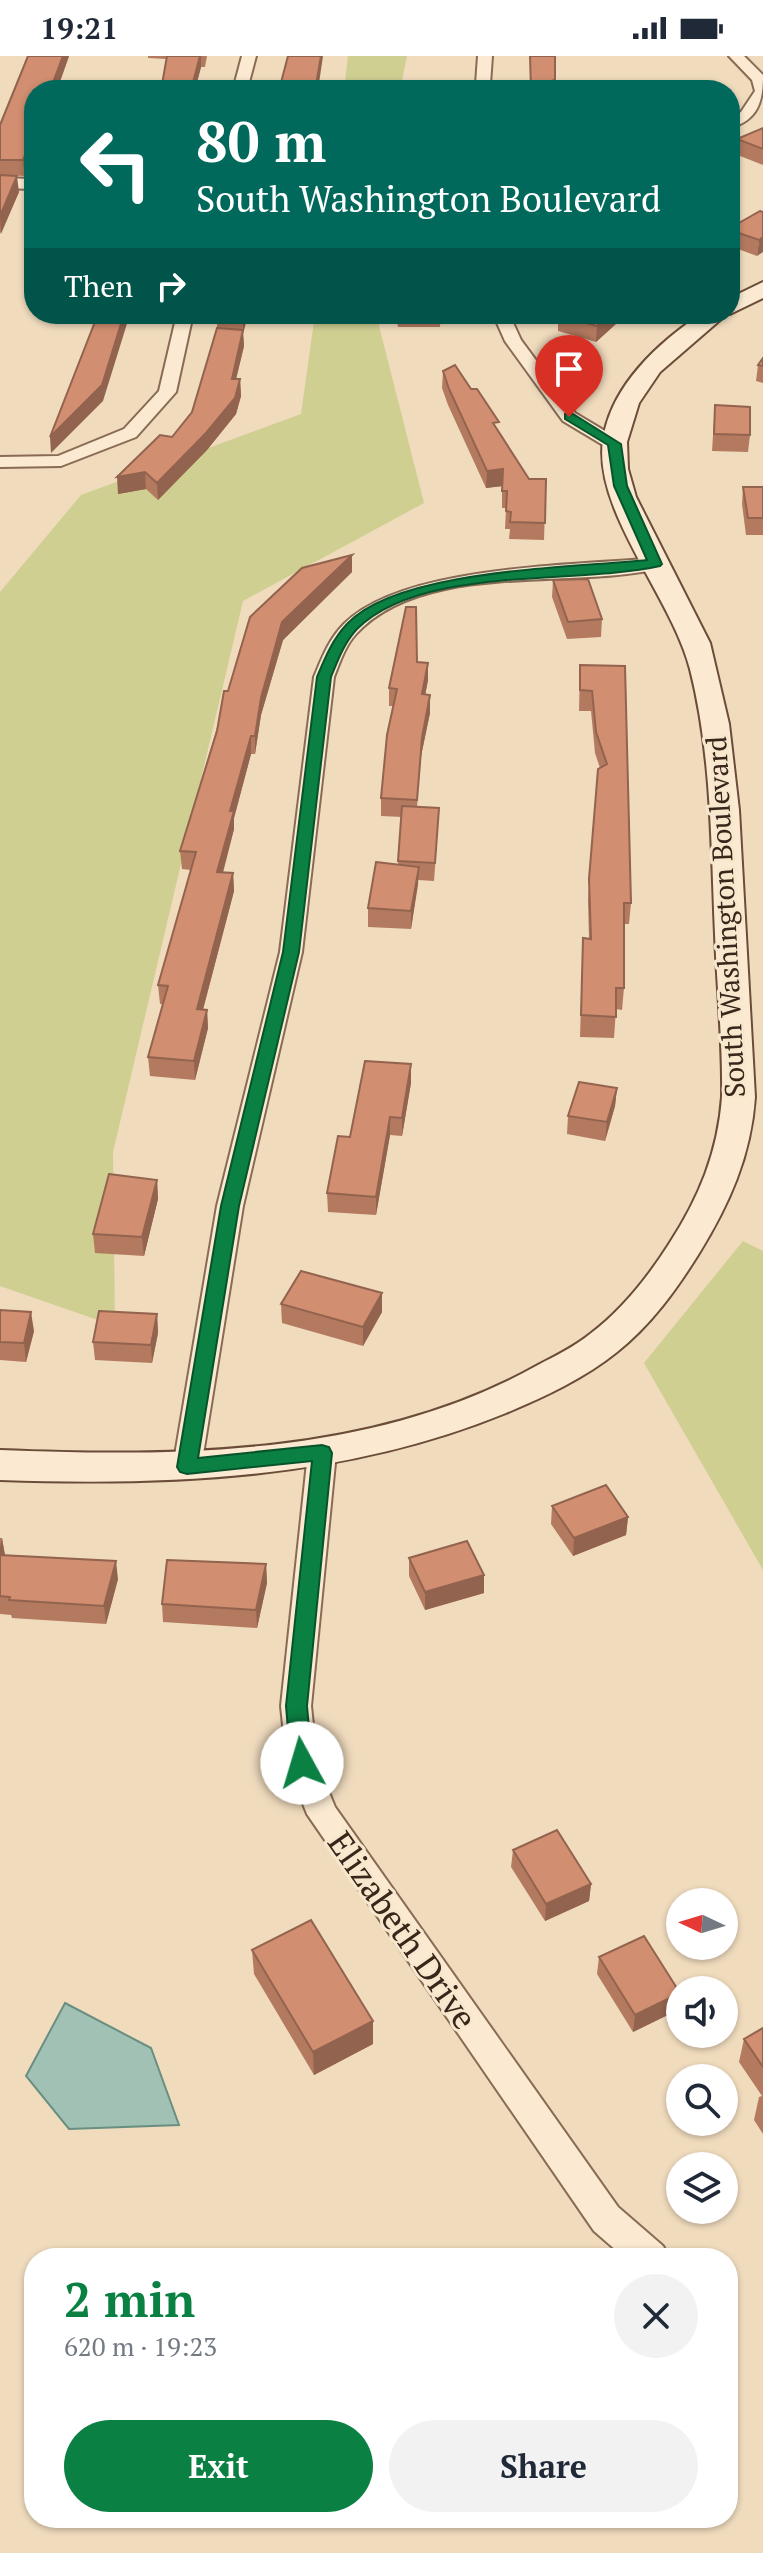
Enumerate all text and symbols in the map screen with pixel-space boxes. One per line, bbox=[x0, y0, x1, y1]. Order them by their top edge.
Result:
text: 19:21 bbox=[40, 8, 118, 48]
text: 80 m bbox=[196, 104, 326, 178]
icon: left bbox=[64, 112, 168, 216]
text: South Washington Boulevard bbox=[196, 175, 661, 222]
icon: right bbox=[149, 264, 193, 308]
text: Then bbox=[64, 266, 133, 306]
pin bbox=[535, 335, 603, 417]
icon: arrive bbox=[547, 347, 591, 391]
street label: South Washington Boulevard bbox=[697, 735, 753, 1099]
position arrow bbox=[260, 1721, 344, 1805]
street label: Elizabeth Drive bbox=[318, 1822, 488, 2038]
north arrow bbox=[666, 1888, 738, 1960]
map controls bbox=[666, 1888, 738, 2224]
button: sound bbox=[666, 1976, 738, 2048]
button: search bbox=[666, 2064, 738, 2136]
button: layers bbox=[666, 2152, 738, 2224]
text: 2 min bbox=[64, 2267, 195, 2331]
button: close bbox=[614, 2274, 698, 2358]
text: 620 m · 19:23 bbox=[64, 2329, 217, 2363]
button: Exit bbox=[64, 2420, 373, 2512]
button: Share bbox=[389, 2420, 698, 2512]

